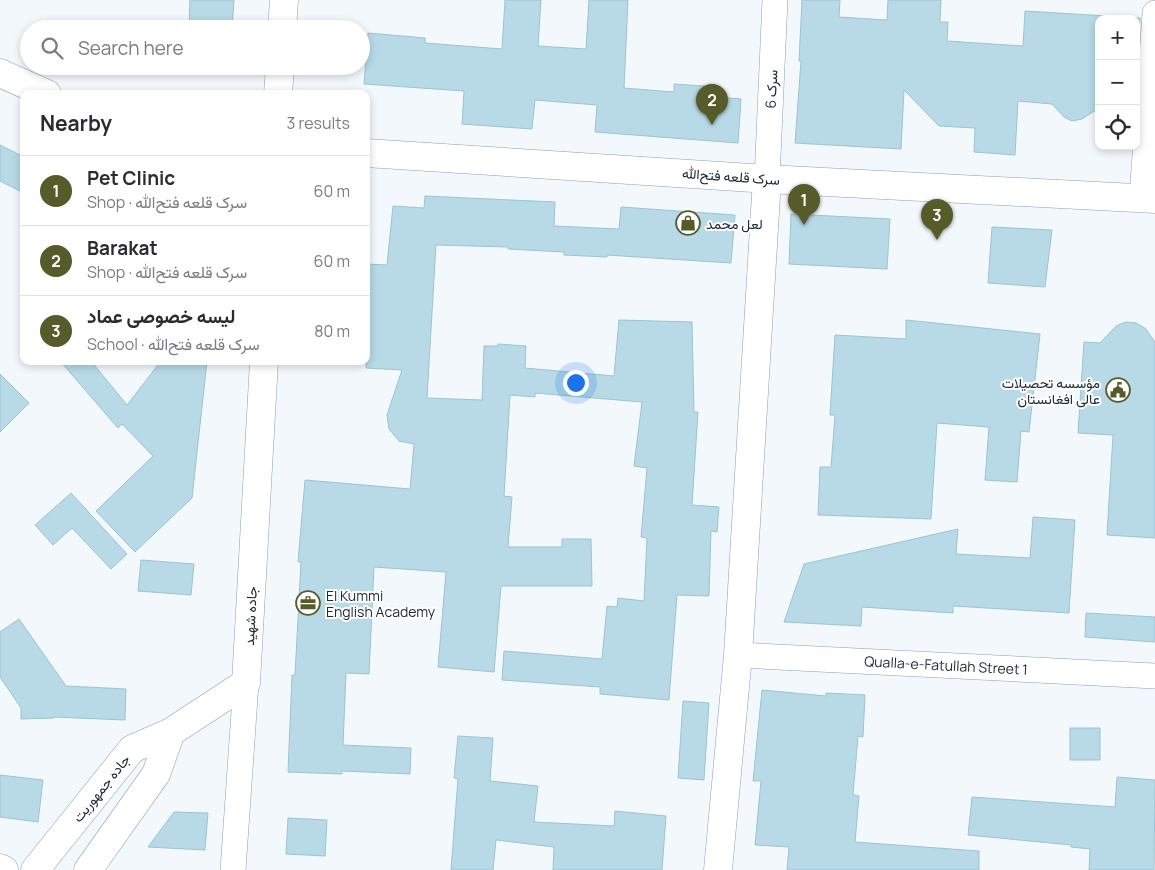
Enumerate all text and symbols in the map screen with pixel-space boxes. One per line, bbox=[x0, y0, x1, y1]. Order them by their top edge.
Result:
map controls bbox=[1095, 15, 1140, 150]
button: + bbox=[1095, 15, 1140, 60]
search box bbox=[20, 20, 370, 75]
icon: search bbox=[38, 34, 66, 62]
text: Search here bbox=[78, 35, 184, 61]
button: − bbox=[1095, 60, 1140, 105]
street label: سرک 6 bbox=[760, 69, 782, 109]
pin: 2 bbox=[696, 84, 728, 125]
button: locate bbox=[1095, 105, 1140, 150]
text: Nearby bbox=[40, 109, 112, 137]
text: 3 results bbox=[287, 112, 350, 134]
street label: سرک قلعه فتح‌الله bbox=[681, 163, 780, 191]
text: Pet Clinic bbox=[87, 165, 175, 191]
text: 1 bbox=[52, 180, 60, 202]
text: 60 m bbox=[314, 180, 350, 202]
pin: 1 bbox=[788, 184, 820, 225]
text: Shop · سرک قلعه فتح‌الله bbox=[87, 191, 247, 213]
pin: 3 bbox=[921, 199, 953, 240]
shop icon: لعل محمد bbox=[675, 210, 701, 236]
place label: لعل محمد bbox=[706, 214, 763, 233]
text: Barakat bbox=[87, 235, 158, 261]
text: 2 bbox=[51, 250, 61, 272]
text: 60 m bbox=[314, 250, 350, 272]
text: Shop · سرک قلعه فتح‌الله bbox=[87, 261, 247, 283]
text: لیسه خصوصی عماد bbox=[87, 303, 235, 329]
text: 3 bbox=[51, 320, 61, 342]
text: 80 m bbox=[314, 320, 350, 342]
text: School · سرک قلعه فتح‌الله bbox=[87, 333, 260, 355]
your location bbox=[563, 370, 589, 396]
place label: مؤسسه تحصیلات عالی افغانستان bbox=[1002, 373, 1100, 408]
public building icon: مؤسسه تحصیلات عالی افغانستان bbox=[1105, 377, 1131, 403]
street label: جاده شهید bbox=[239, 586, 261, 646]
place label: El Kummi English Academy bbox=[326, 586, 436, 621]
office icon: El Kummi English Academy bbox=[295, 590, 321, 616]
street label: Qualla-e-Fatullah Street 1 bbox=[864, 651, 1028, 679]
street label: جاده جمهوریت bbox=[68, 750, 134, 826]

